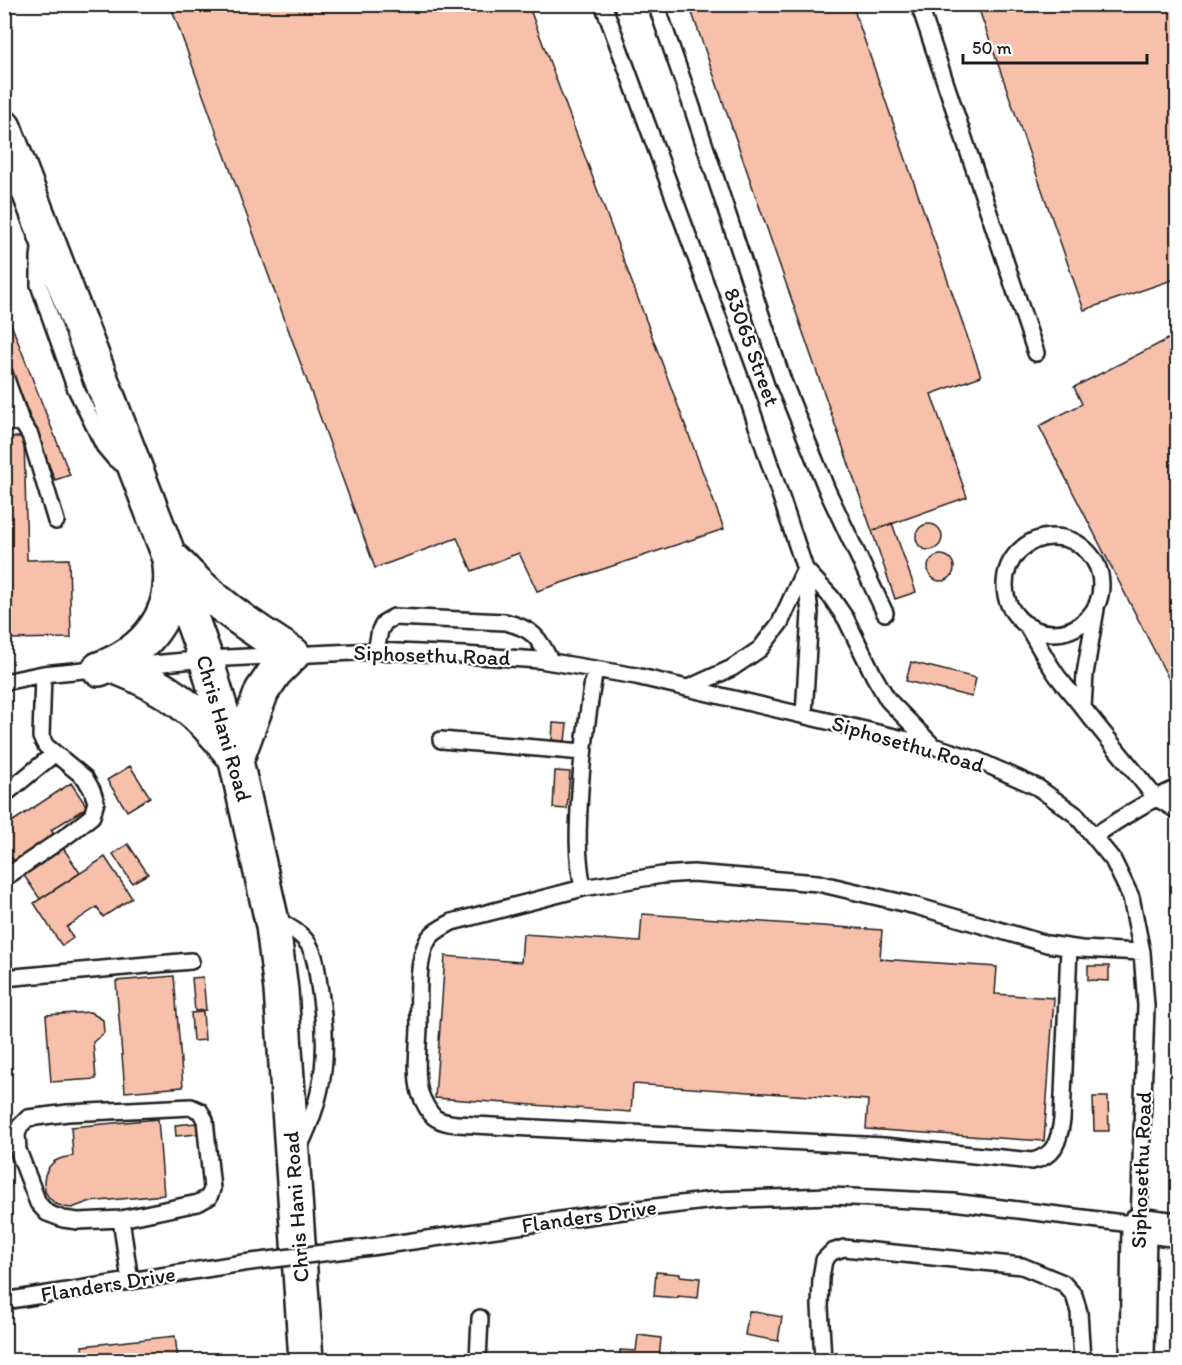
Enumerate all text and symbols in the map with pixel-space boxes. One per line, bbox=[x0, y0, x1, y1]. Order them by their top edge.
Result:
scale bar bbox=[963, 27, 1148, 65]
text: 50 m bbox=[972, 37, 1012, 59]
street label: 83065 Street bbox=[718, 284, 786, 410]
street label: Siphosethu Road bbox=[353, 639, 511, 671]
street label: Chris Hani Road bbox=[190, 652, 258, 805]
street label: Siphosethu Road bbox=[829, 709, 987, 779]
street label: Siphosethu Road bbox=[1125, 1091, 1157, 1249]
street label: Chris Hani Road bbox=[277, 1130, 315, 1283]
street label: Flanders Drive bbox=[520, 1193, 658, 1239]
street label: Flanders Drive bbox=[39, 1260, 177, 1308]

